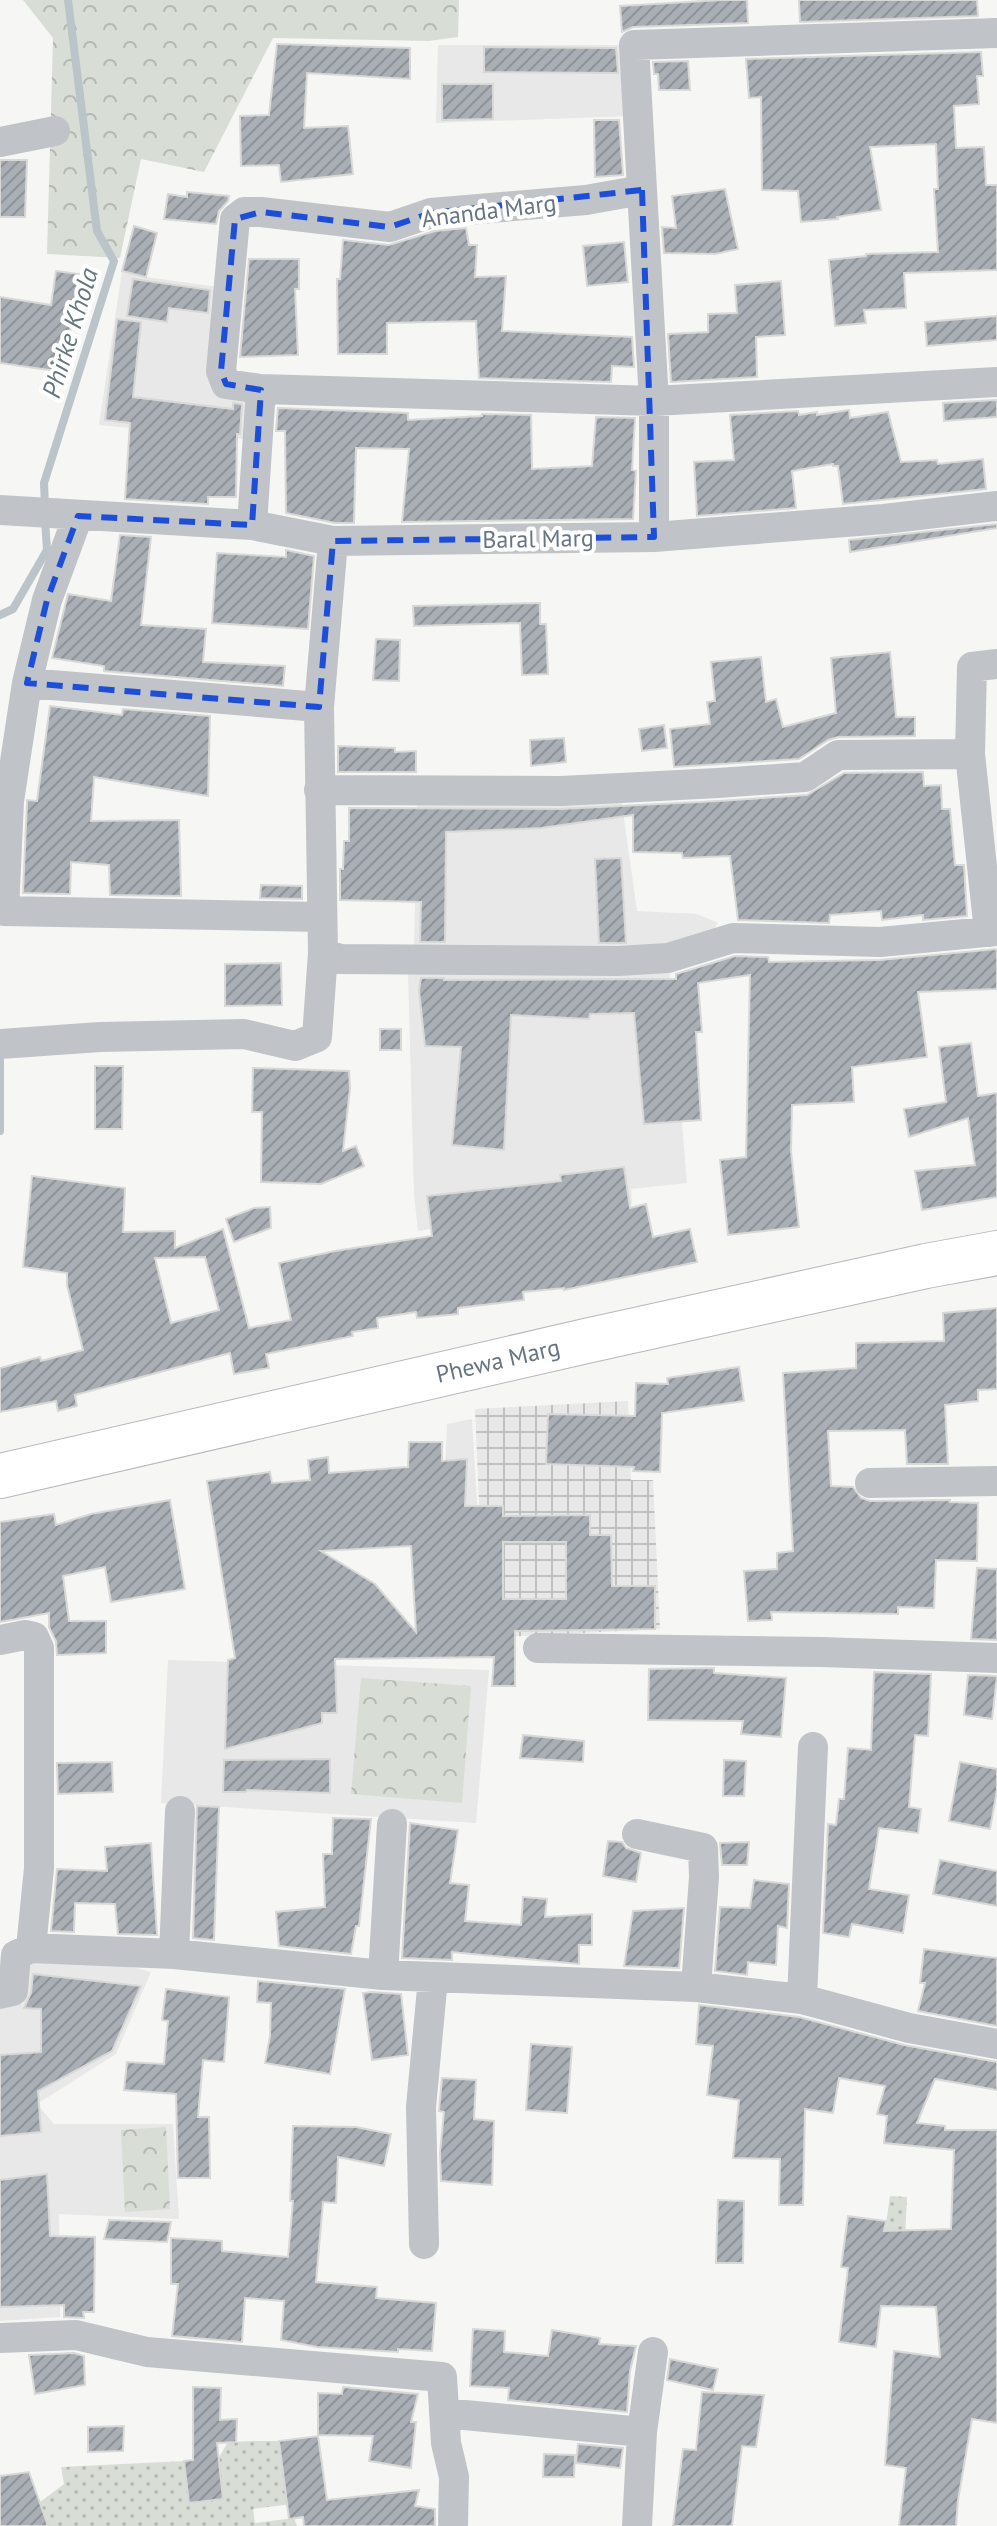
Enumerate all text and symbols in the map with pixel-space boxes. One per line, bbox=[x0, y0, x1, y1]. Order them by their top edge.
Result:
street label: Ananda Marg bbox=[420, 187, 558, 234]
water label: Phirke Khola bbox=[34, 264, 105, 402]
street label: Baral Marg bbox=[482, 522, 594, 555]
street label: Phewa Marg bbox=[433, 1331, 563, 1390]

